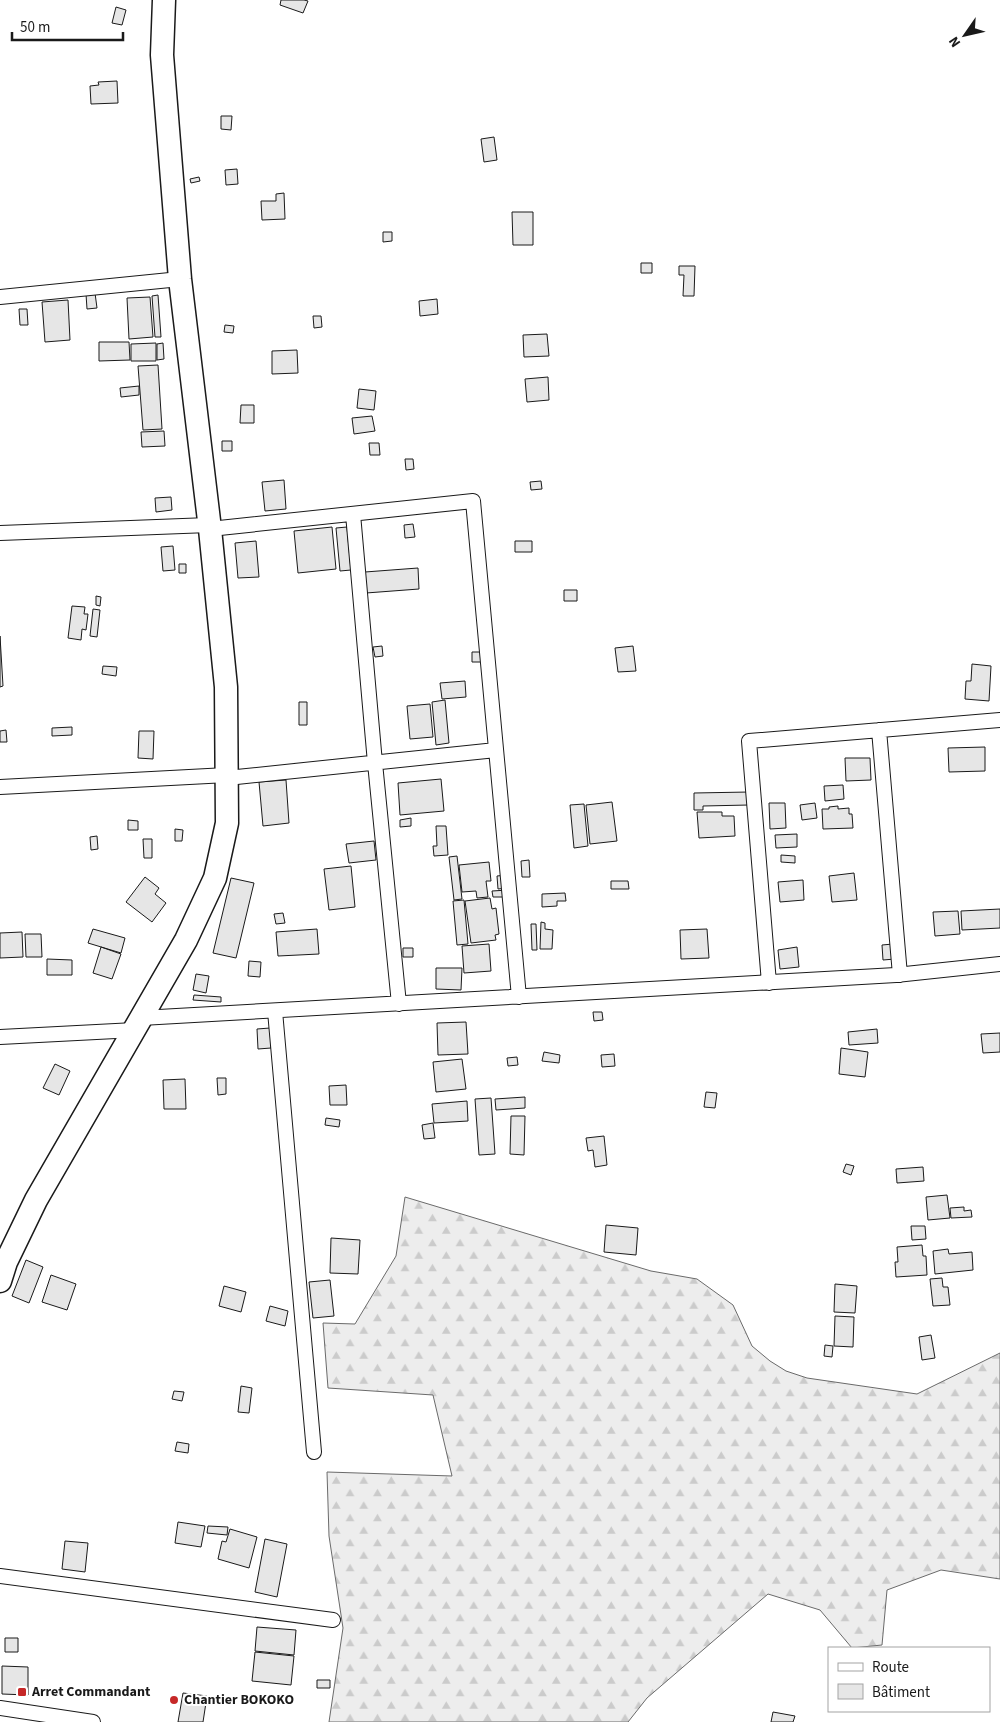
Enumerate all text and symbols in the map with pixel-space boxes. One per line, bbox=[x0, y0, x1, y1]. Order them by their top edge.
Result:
scale bar bbox=[12, 10, 124, 42]
north arrow bbox=[940, 10, 990, 60]
text: 50 m bbox=[20, 17, 50, 38]
text: N bbox=[944, 32, 966, 51]
legend bbox=[828, 1647, 990, 1712]
text: Route bbox=[872, 1657, 909, 1678]
place label: Arret Commandant bbox=[31, 1682, 151, 1702]
text: Bâtiment bbox=[872, 1682, 930, 1703]
marker: Arret Commandant bbox=[16, 1686, 28, 1698]
place label: Chantier BOKOKO bbox=[184, 1690, 294, 1710]
marker: Chantier BOKOKO bbox=[168, 1694, 180, 1706]

